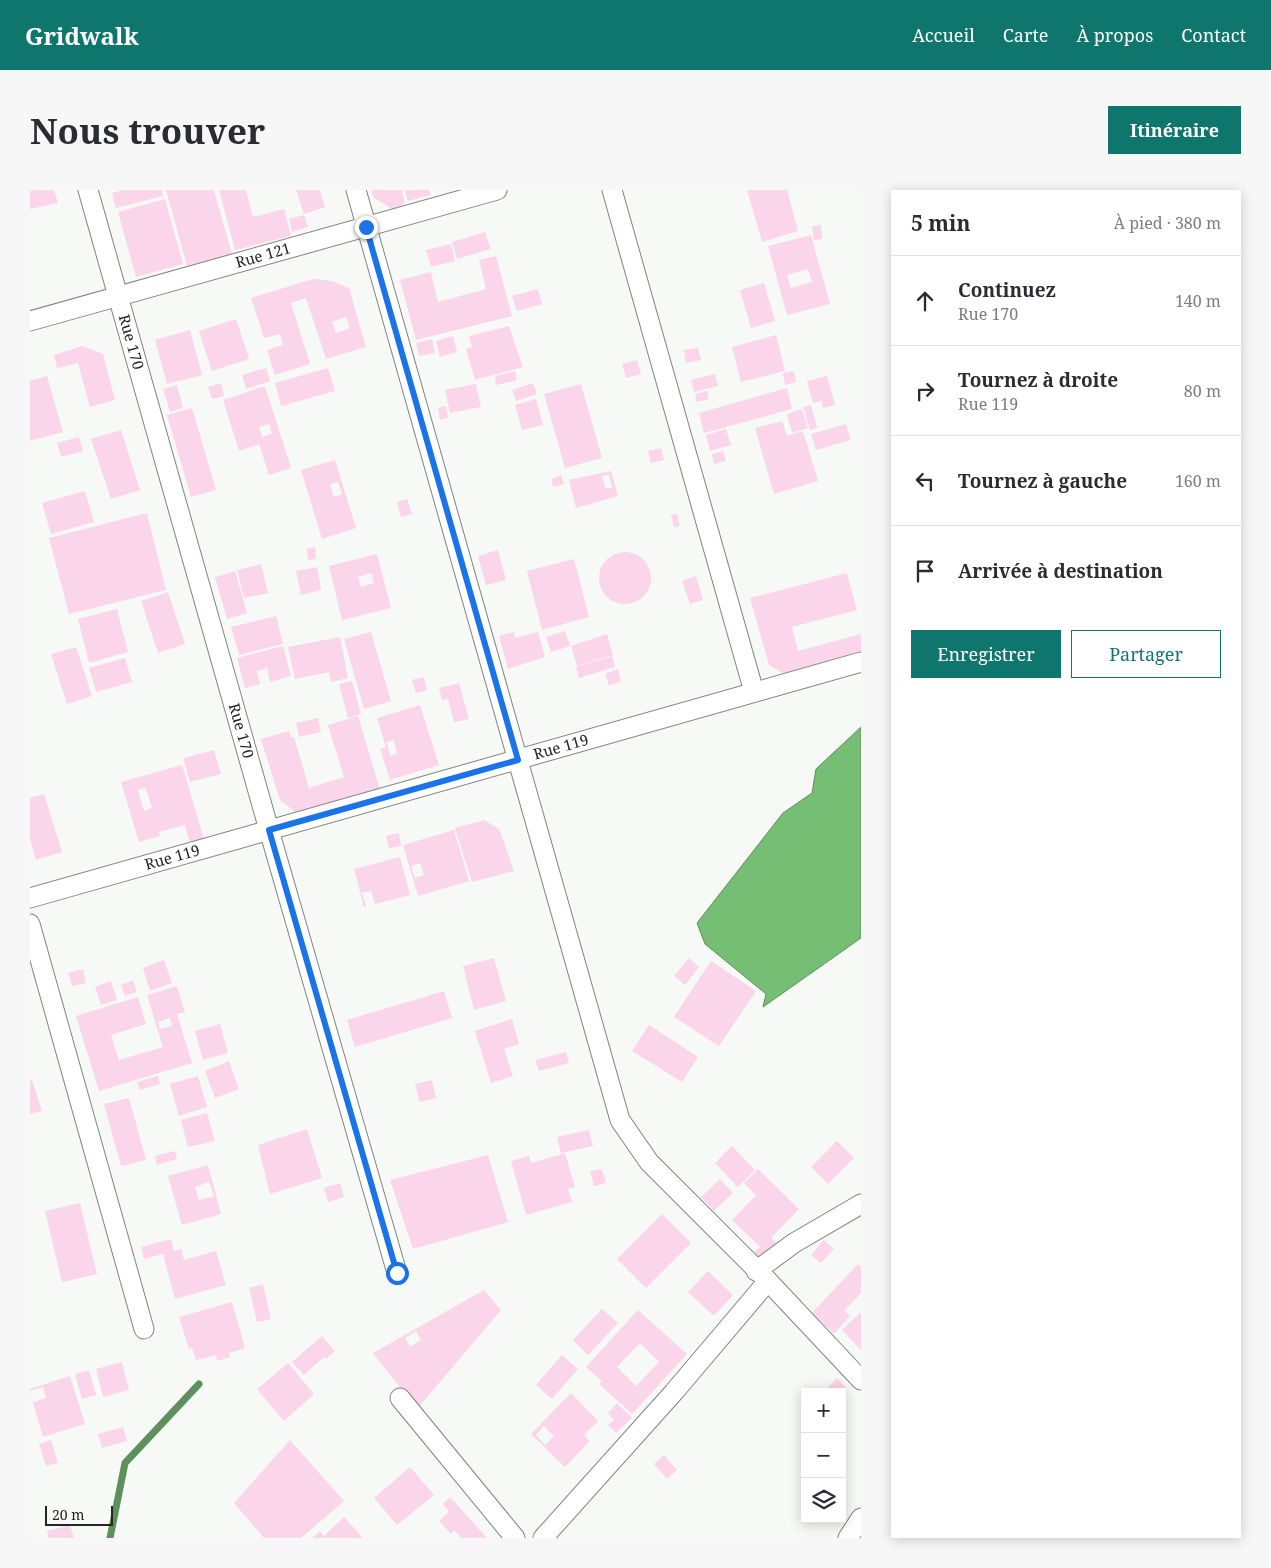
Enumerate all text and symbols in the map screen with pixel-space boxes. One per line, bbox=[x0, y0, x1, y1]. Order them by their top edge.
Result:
text: Gridwalk bbox=[25, 19, 139, 52]
text: Accueil bbox=[912, 23, 975, 47]
text: Carte bbox=[1003, 23, 1048, 47]
text: À propos bbox=[1076, 23, 1153, 47]
text: Contact bbox=[1181, 23, 1246, 47]
button: Itinéraire bbox=[1108, 106, 1241, 154]
text: Nous trouver bbox=[30, 107, 265, 154]
text: 5 min bbox=[911, 209, 970, 237]
text: À pied · 380 m bbox=[1114, 212, 1221, 234]
route end bbox=[355, 216, 378, 239]
street label: Rue 121 bbox=[233, 237, 293, 272]
text: Continuez bbox=[958, 277, 1056, 303]
icon: ahead bbox=[911, 287, 939, 315]
text: 140 m bbox=[1175, 290, 1221, 312]
text: Rue 170 bbox=[958, 303, 1018, 325]
street label: Rue 170 bbox=[115, 312, 149, 372]
text: Tournez à droite bbox=[958, 367, 1118, 393]
icon: right bbox=[911, 377, 939, 405]
text: 80 m bbox=[1184, 380, 1221, 402]
text: Rue 119 bbox=[958, 393, 1018, 415]
icon: left bbox=[911, 467, 939, 495]
text: Tournez à gauche bbox=[958, 468, 1127, 494]
text: 160 m bbox=[1175, 470, 1221, 492]
icon: arrive bbox=[911, 557, 939, 585]
text: Arrivée à destination bbox=[958, 558, 1163, 584]
button: Enregistrer bbox=[911, 630, 1061, 678]
button: Partager bbox=[1071, 630, 1221, 678]
street label: Rue 170 bbox=[225, 701, 259, 760]
street label: Rue 119 bbox=[531, 729, 591, 764]
street label: Rue 119 bbox=[142, 839, 202, 874]
route start bbox=[386, 1262, 409, 1285]
map controls bbox=[801, 1388, 846, 1523]
button: + bbox=[801, 1388, 846, 1433]
button: − bbox=[801, 1433, 846, 1478]
button: layers bbox=[801, 1478, 846, 1523]
scale bar bbox=[45, 1503, 112, 1526]
text: 20 m bbox=[52, 1505, 85, 1524]

